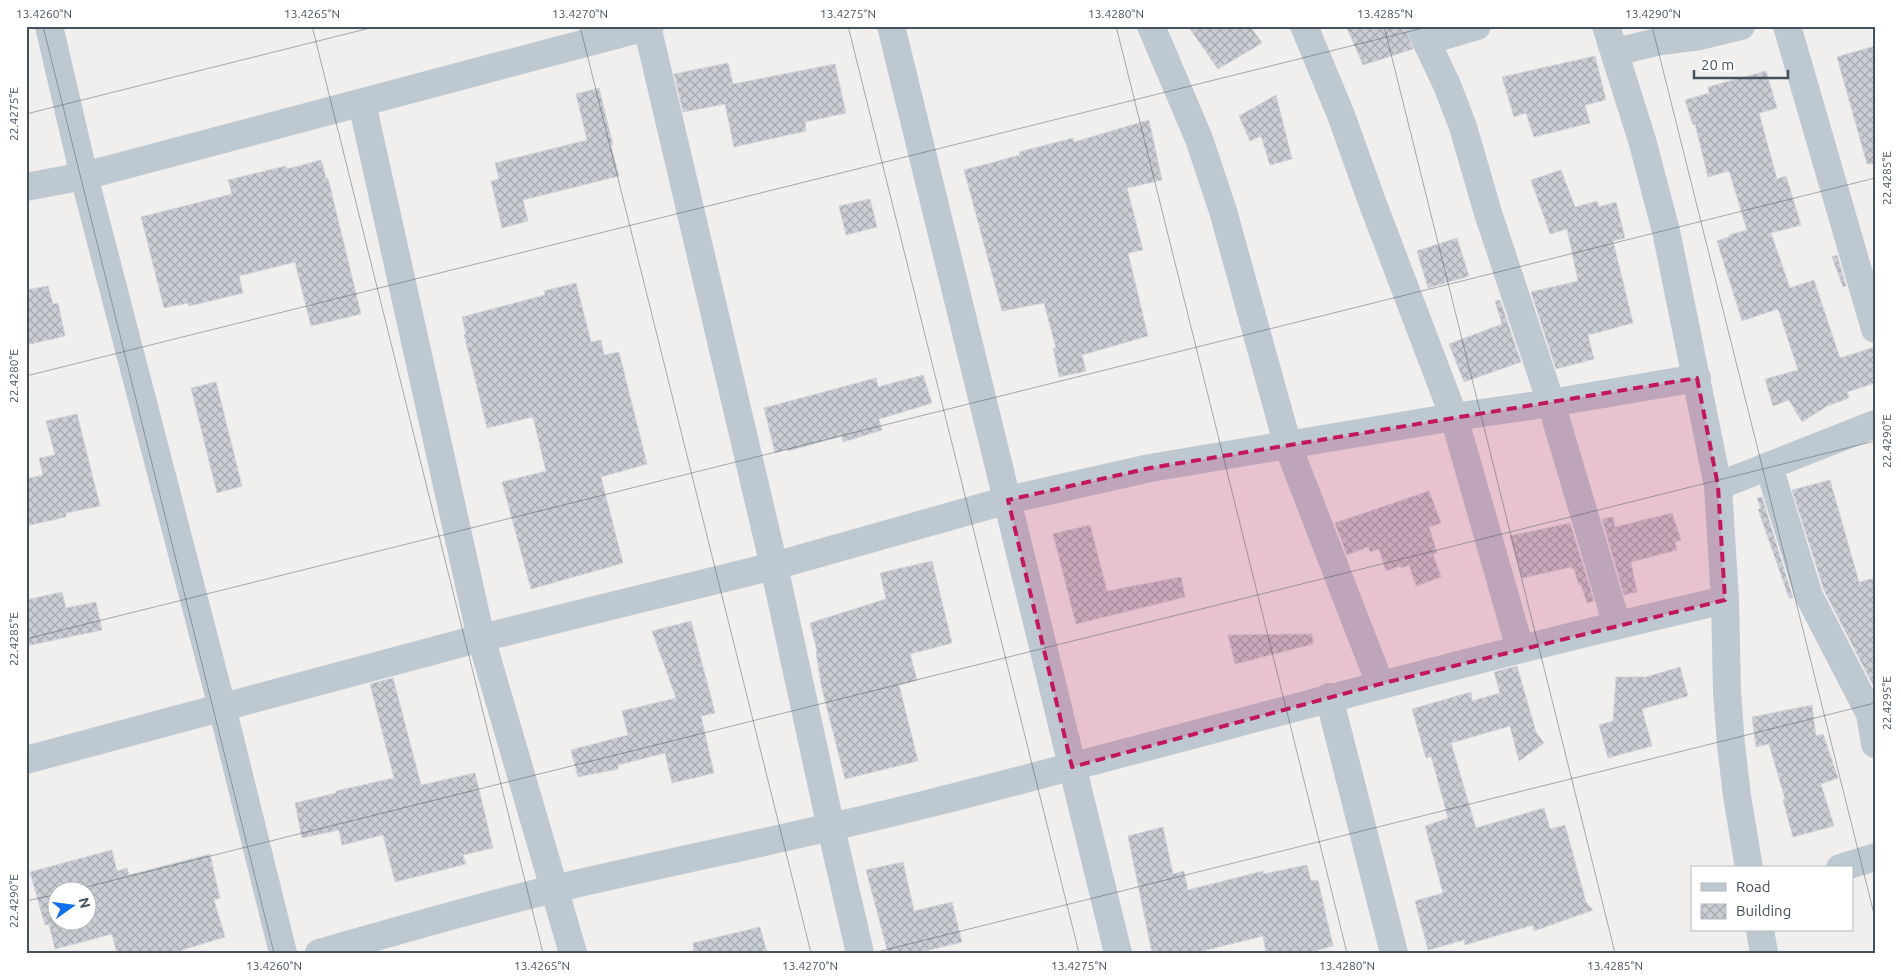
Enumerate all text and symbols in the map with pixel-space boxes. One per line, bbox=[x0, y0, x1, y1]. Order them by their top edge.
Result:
text: 13.4260°N bbox=[16, 7, 72, 20]
text: 13.4265°N bbox=[284, 7, 340, 20]
text: 13.4270°N bbox=[552, 7, 608, 20]
text: 13.4275°N bbox=[820, 7, 876, 20]
text: 13.4280°N bbox=[1088, 7, 1144, 20]
text: 13.4285°N bbox=[1357, 7, 1413, 20]
text: 13.4290°N bbox=[1625, 7, 1681, 20]
scale bar bbox=[1694, 48, 1787, 80]
text: 20 m bbox=[1701, 56, 1734, 73]
text: 22.4275°E bbox=[7, 87, 20, 141]
text: 22.4285°E bbox=[1880, 151, 1893, 205]
text: 22.4280°E bbox=[7, 349, 20, 403]
text: 22.4290°E bbox=[1880, 414, 1893, 468]
text: 22.4285°E bbox=[7, 612, 20, 666]
text: 22.4295°E bbox=[1880, 676, 1893, 730]
legend bbox=[1691, 866, 1854, 932]
text: 22.4290°E bbox=[7, 874, 20, 928]
text: Road bbox=[1736, 878, 1771, 895]
north arrow bbox=[48, 882, 98, 932]
text: N bbox=[76, 896, 94, 910]
text: Building bbox=[1736, 902, 1791, 919]
text: 13.4260°N bbox=[246, 959, 302, 972]
text: 13.4265°N bbox=[514, 959, 570, 972]
text: 13.4270°N bbox=[782, 959, 838, 972]
text: 13.4275°N bbox=[1051, 959, 1107, 972]
text: 13.4280°N bbox=[1319, 959, 1375, 972]
text: 13.4285°N bbox=[1587, 959, 1643, 972]

